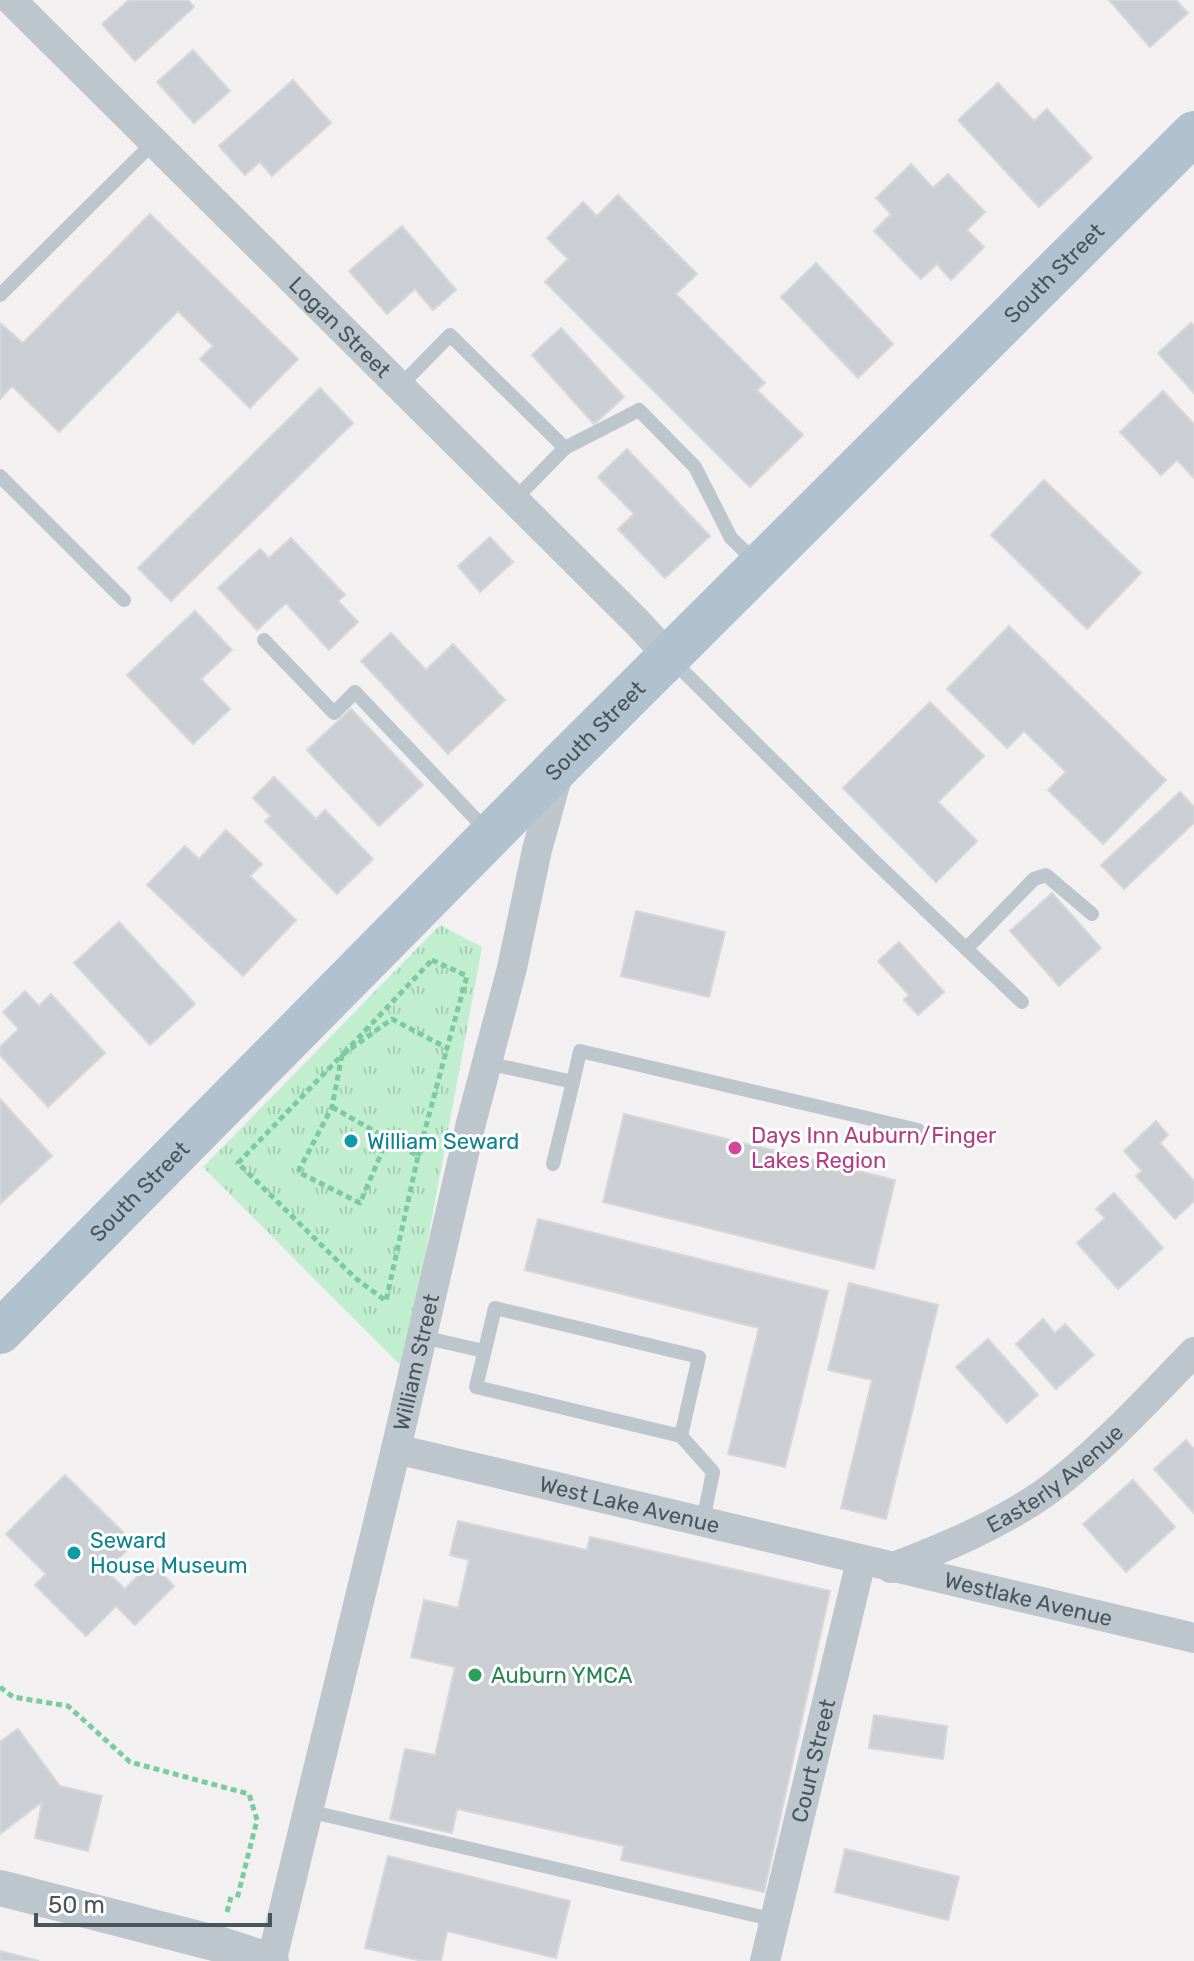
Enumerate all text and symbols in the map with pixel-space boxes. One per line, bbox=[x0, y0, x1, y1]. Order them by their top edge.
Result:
street label: South Street bbox=[998, 217, 1110, 329]
street label: Logan Street bbox=[284, 271, 397, 384]
street label: South Street bbox=[539, 674, 651, 786]
place label: Days Inn Auburn/Finger Lakes Region bbox=[751, 1122, 997, 1174]
place label: William Seward bbox=[367, 1128, 519, 1155]
marker: William Seward bbox=[342, 1132, 360, 1150]
street label: South Street bbox=[84, 1135, 195, 1247]
marker: Days Inn Auburn/Finger Lakes Region bbox=[726, 1139, 744, 1157]
street label: William Street bbox=[387, 1291, 445, 1433]
street label: Easterly Avenue bbox=[982, 1418, 1129, 1538]
street label: West Lake Avenue bbox=[537, 1470, 722, 1539]
place label: Seward House Museum bbox=[90, 1527, 248, 1579]
marker: Seward House Museum bbox=[65, 1544, 83, 1562]
street label: Westlake Avenue bbox=[942, 1566, 1115, 1632]
place label: Auburn YMCA bbox=[491, 1662, 633, 1689]
marker: Auburn YMCA bbox=[466, 1666, 484, 1684]
street label: Court Street bbox=[785, 1696, 841, 1825]
scale bar bbox=[36, 1877, 270, 1927]
text: 50 m bbox=[48, 1891, 105, 1919]

